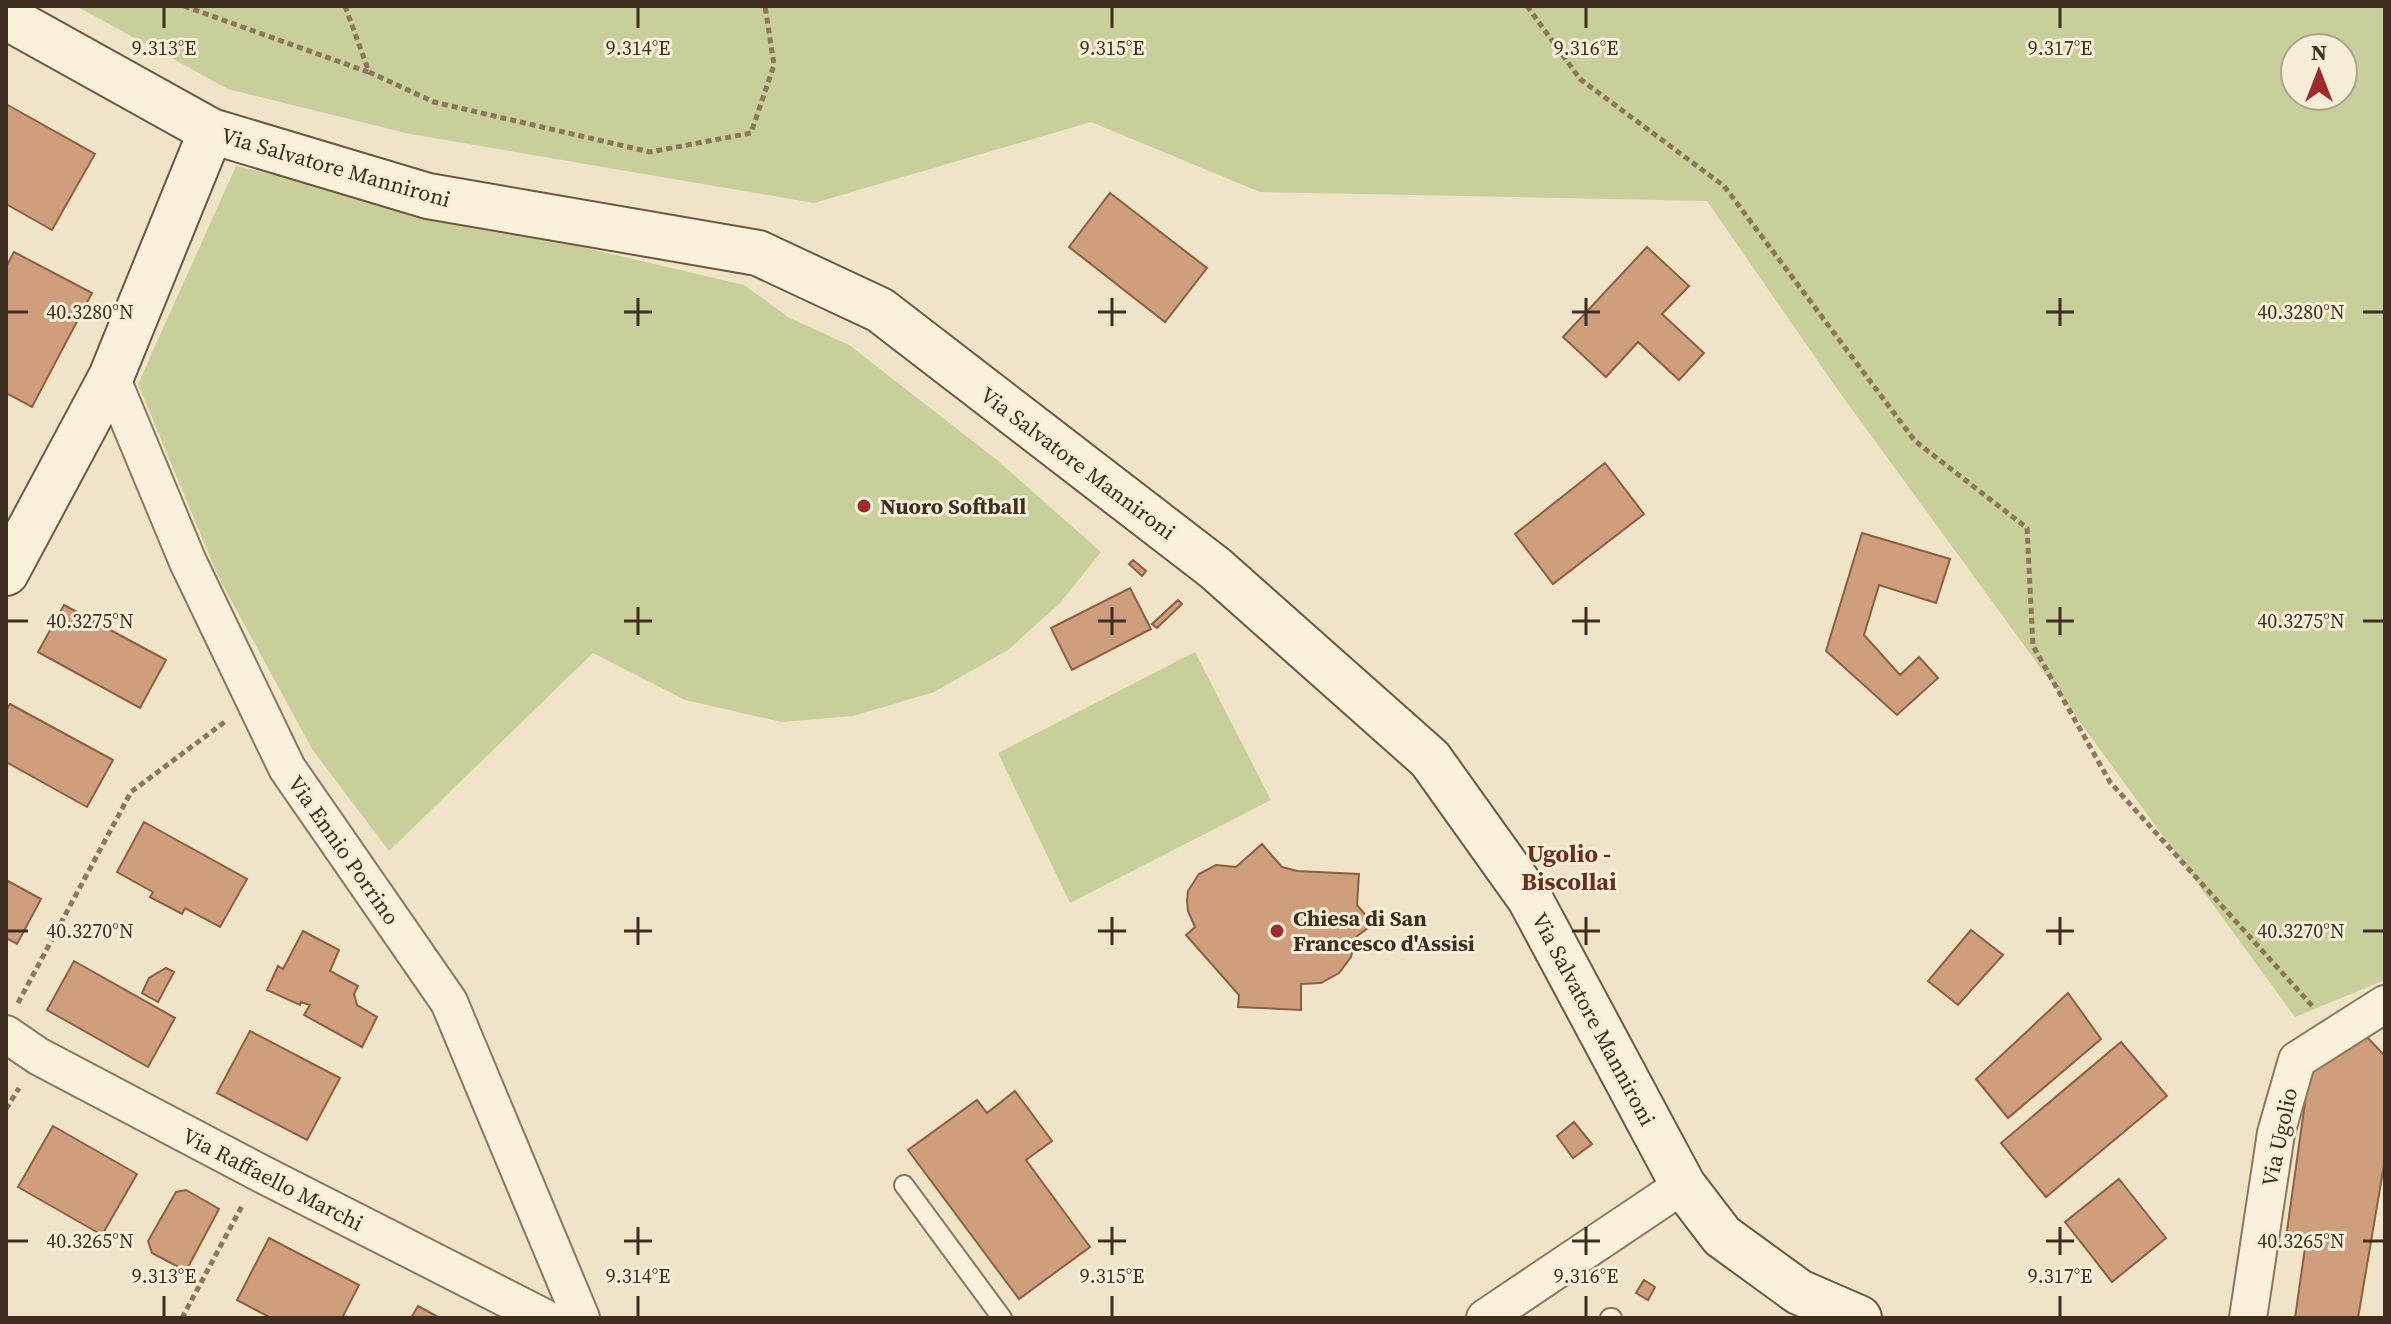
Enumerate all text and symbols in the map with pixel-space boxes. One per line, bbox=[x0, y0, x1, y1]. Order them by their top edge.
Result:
north arrow bbox=[2279, 32, 2359, 112]
text: 9.313°E bbox=[132, 34, 196, 62]
text: 9.314°E bbox=[606, 34, 670, 62]
text: 9.315°E bbox=[1080, 34, 1144, 62]
text: 9.316°E bbox=[1554, 34, 1618, 62]
text: 9.317°E bbox=[2028, 34, 2092, 62]
text: N bbox=[2311, 37, 2327, 67]
street label: Via Salvatore Mannironi bbox=[218, 120, 454, 214]
text: 40.3280°N bbox=[46, 298, 134, 326]
text: 40.3280°N bbox=[2257, 298, 2345, 326]
street label: Via Salvatore Mannironi bbox=[974, 380, 1182, 546]
place label: Nuoro Softball bbox=[880, 491, 1026, 521]
marker: Nuoro Softball bbox=[855, 497, 873, 515]
text: 40.3275°N bbox=[46, 607, 134, 635]
text: 40.3275°N bbox=[2257, 607, 2345, 635]
street label: Via Ennio Porrino bbox=[281, 769, 407, 931]
district label: Ugolio - Biscollai bbox=[1521, 837, 1617, 898]
place label: Chiesa di San Francesco d'Assisi bbox=[1293, 903, 1475, 958]
street label: Via Salvatore Mannironi bbox=[1525, 907, 1663, 1131]
text: 40.3270°N bbox=[46, 917, 134, 945]
text: 40.3270°N bbox=[2257, 917, 2345, 945]
marker: Chiesa di San Francesco d'Assisi bbox=[1268, 922, 1286, 940]
street label: Via Ugolio bbox=[2254, 1085, 2304, 1189]
street label: Via Raffaello Marchi bbox=[177, 1120, 369, 1238]
text: 40.3265°N bbox=[46, 1227, 134, 1255]
text: 40.3265°N bbox=[2257, 1227, 2345, 1255]
text: 9.313°E bbox=[132, 1262, 196, 1290]
text: 9.314°E bbox=[606, 1262, 670, 1290]
text: 9.315°E bbox=[1080, 1262, 1144, 1290]
text: 9.316°E bbox=[1554, 1262, 1618, 1290]
text: 9.317°E bbox=[2028, 1262, 2092, 1290]

